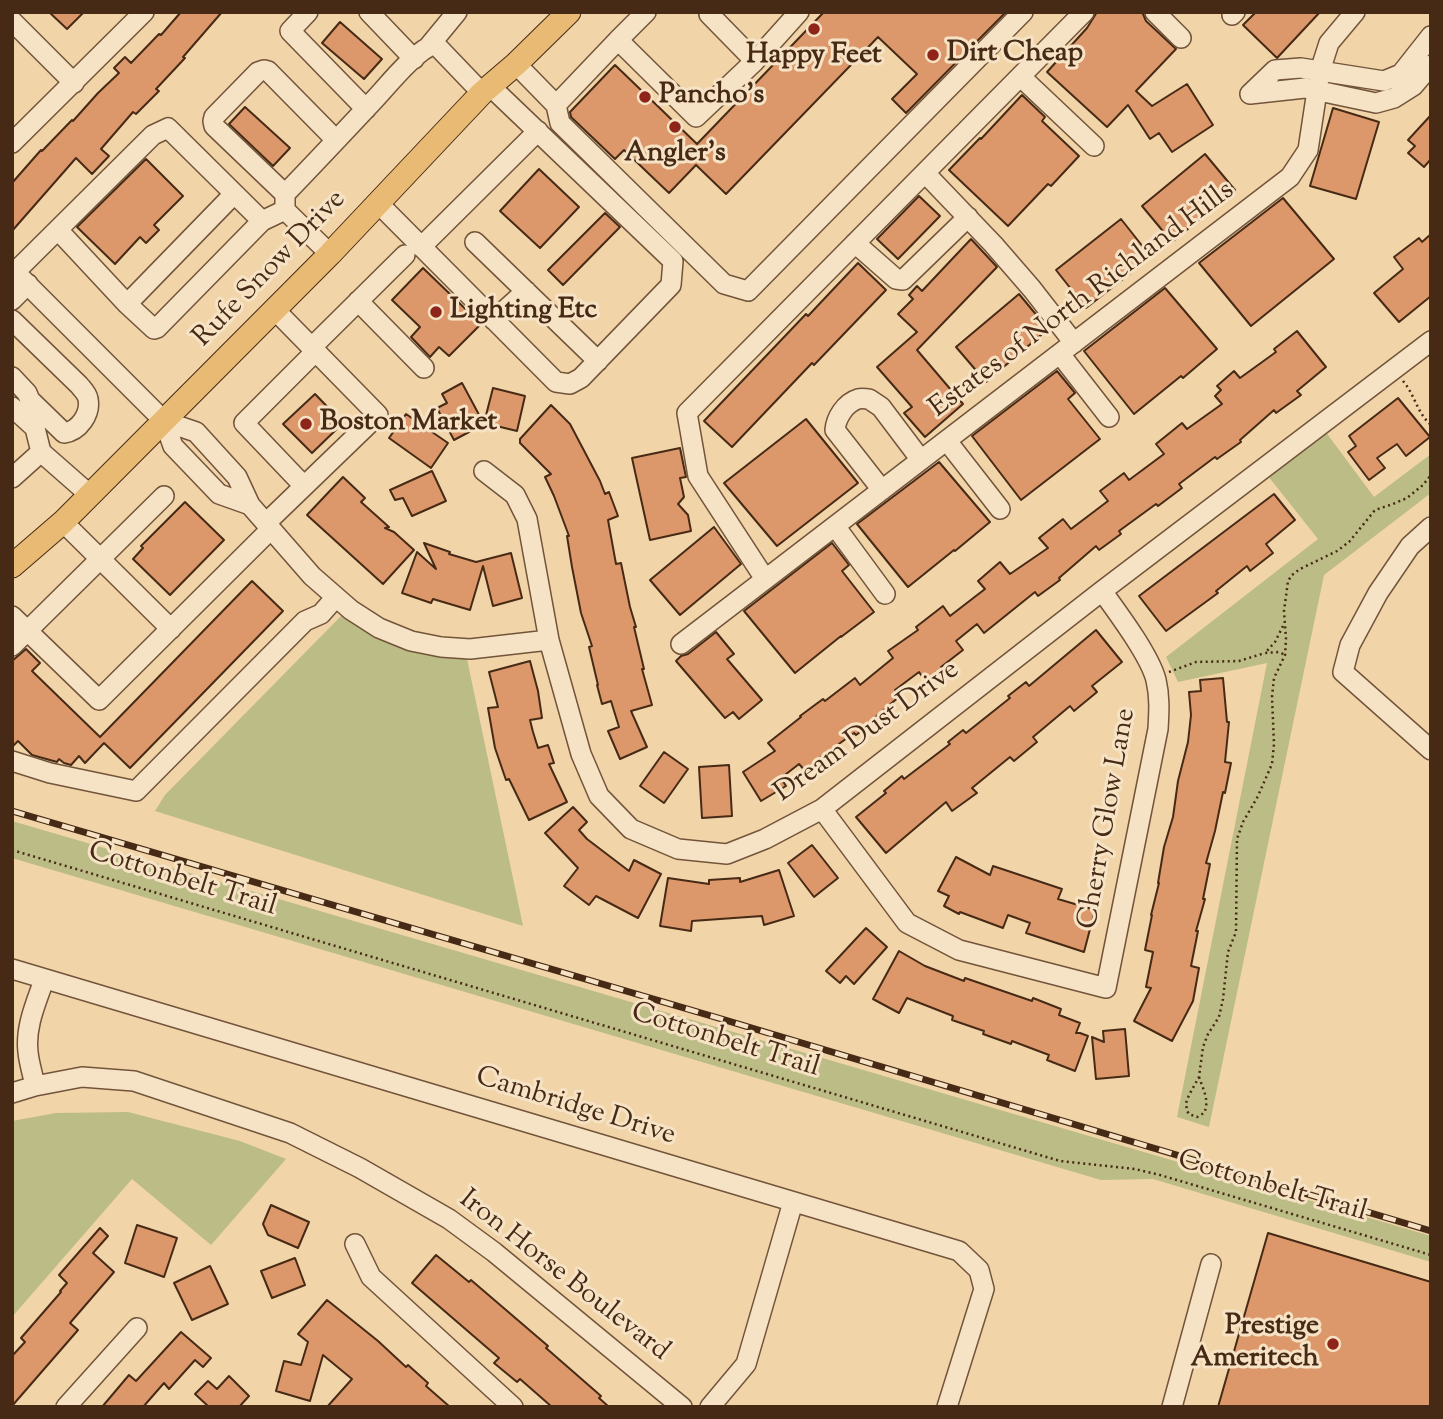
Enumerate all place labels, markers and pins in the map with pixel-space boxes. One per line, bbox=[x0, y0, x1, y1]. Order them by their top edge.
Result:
marker: Happy Feet bbox=[806, 21, 822, 37]
place label: Dirt Cheap bbox=[947, 38, 1083, 72]
place label: Happy Feet bbox=[746, 40, 882, 74]
marker: Dirt Cheap bbox=[925, 47, 941, 63]
place label: Pancho's bbox=[659, 80, 764, 114]
marker: Pancho's bbox=[637, 89, 653, 105]
marker: Angler's bbox=[667, 119, 683, 135]
place label: Angler's bbox=[624, 138, 726, 172]
place label: Lighting Etc bbox=[450, 295, 597, 329]
marker: Lighting Etc bbox=[428, 304, 444, 320]
place label: Boston Market bbox=[320, 407, 497, 441]
marker: Boston Market bbox=[298, 416, 314, 432]
place label: Prestige Ameritech bbox=[1190, 1311, 1319, 1377]
marker: Prestige Ameritech bbox=[1325, 1336, 1341, 1352]

